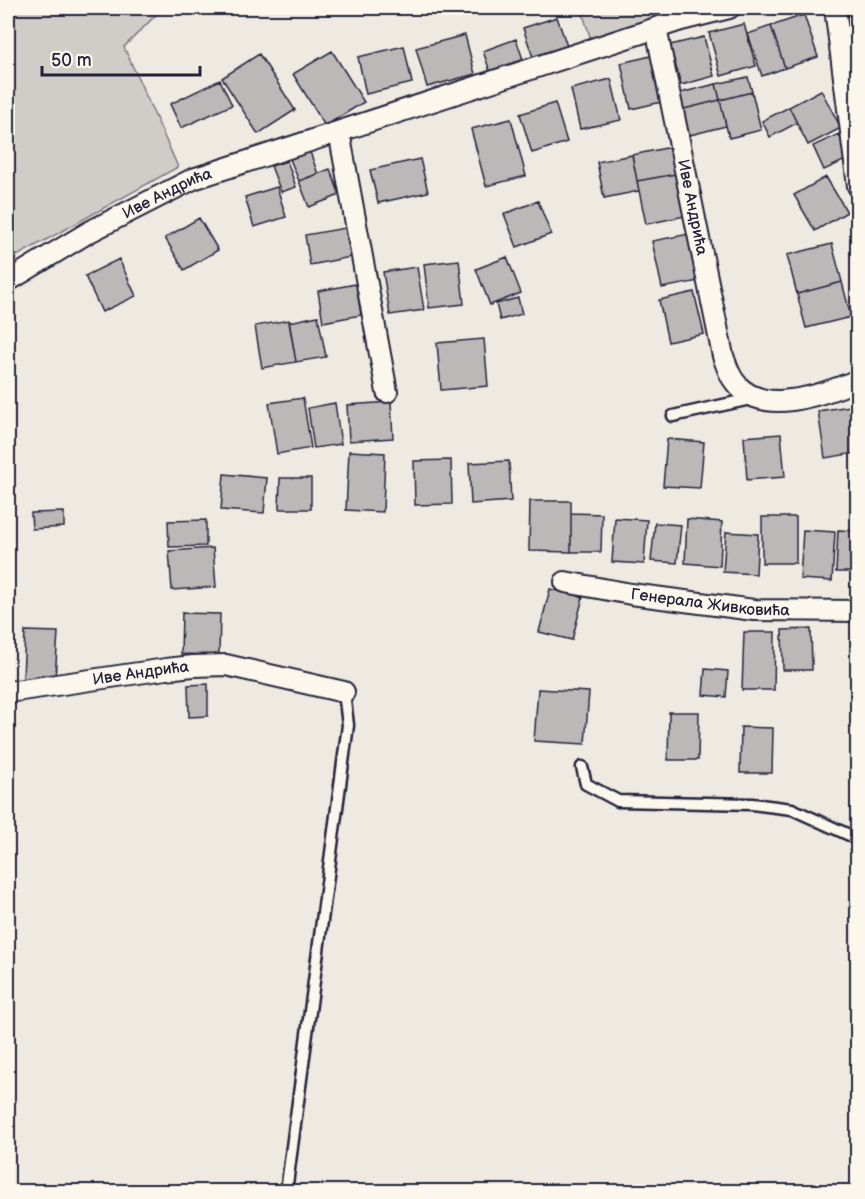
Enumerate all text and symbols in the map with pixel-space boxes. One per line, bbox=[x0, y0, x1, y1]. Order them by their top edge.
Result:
scale bar bbox=[42, 39, 200, 77]
text: 50 m bbox=[51, 50, 92, 71]
street label: Иве Андрића bbox=[674, 158, 712, 257]
street label: Иве Андрића bbox=[119, 164, 215, 223]
street label: Генерала Живковића bbox=[630, 585, 790, 620]
street label: Иве Андрића bbox=[91, 657, 190, 689]

